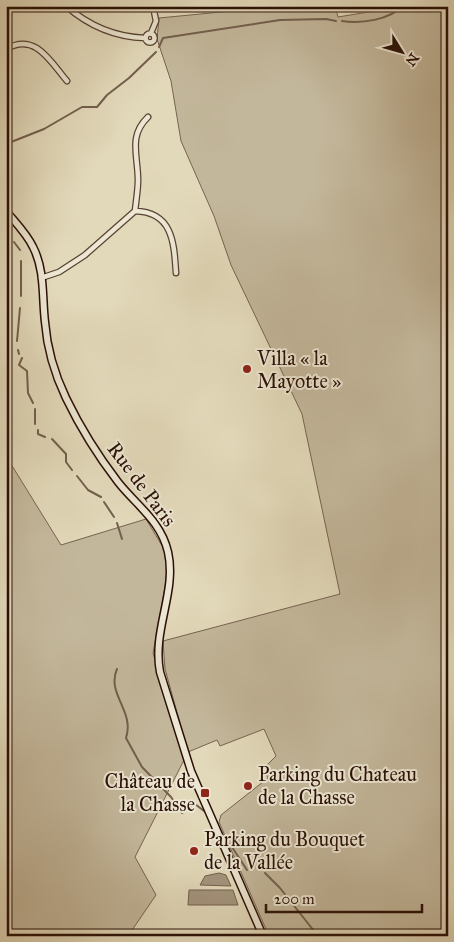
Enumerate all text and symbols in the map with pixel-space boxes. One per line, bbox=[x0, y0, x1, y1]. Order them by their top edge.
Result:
north arrow bbox=[376, 28, 426, 78]
text: N bbox=[402, 50, 422, 69]
place label: Villa « la Mayotte » bbox=[256, 346, 342, 393]
marker: Villa « la Mayotte » bbox=[241, 363, 253, 375]
street label: Rue de Paris bbox=[102, 437, 182, 531]
place label: Parking du Chateau de la Chasse bbox=[258, 762, 417, 809]
place label: Château de la Chasse bbox=[105, 769, 195, 816]
marker: Parking du Chateau de la Chasse bbox=[242, 780, 254, 792]
marker: Château de la Chasse bbox=[199, 787, 211, 799]
place label: Parking du Bouquet de la Vallée bbox=[204, 827, 365, 874]
marker: Parking du Bouquet de la Vallée bbox=[188, 845, 200, 857]
scale bar bbox=[266, 882, 423, 914]
text: 200 m bbox=[274, 890, 315, 908]

